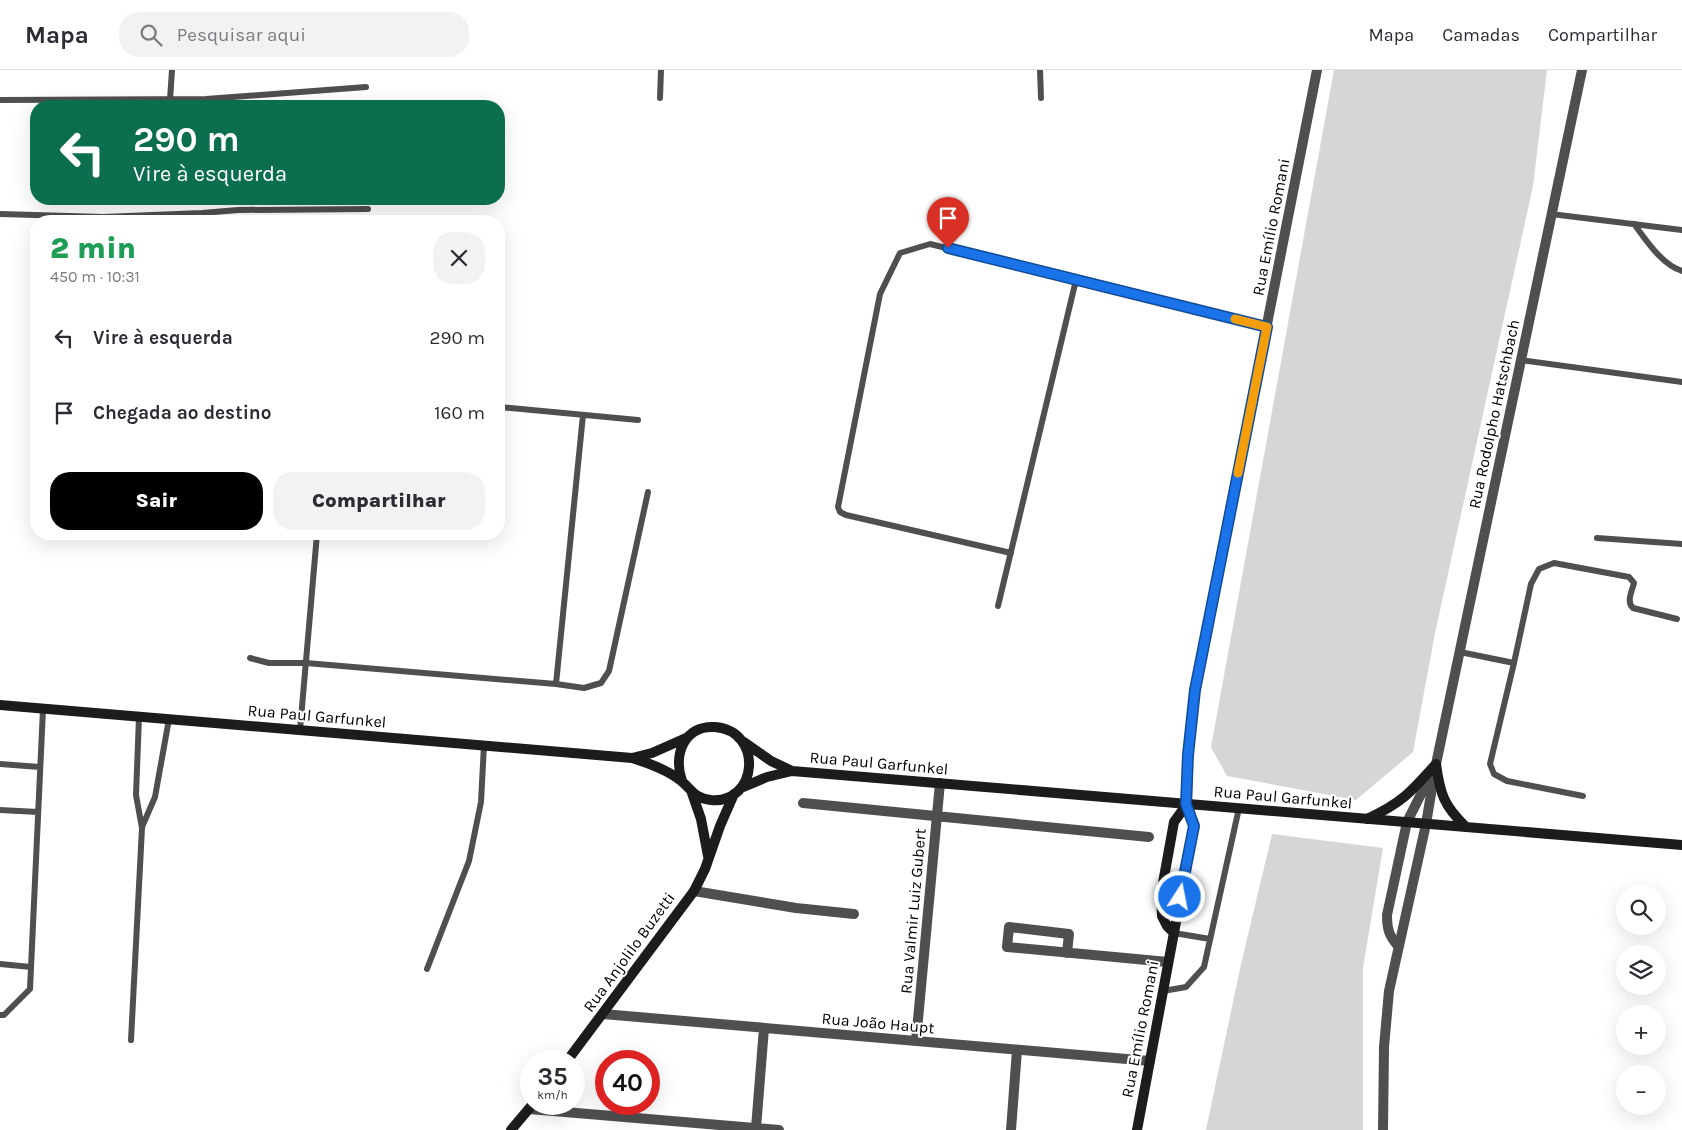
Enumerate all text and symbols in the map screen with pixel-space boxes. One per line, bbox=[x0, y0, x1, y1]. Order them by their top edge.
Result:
search box bbox=[119, 12, 469, 57]
text: Mapa bbox=[25, 21, 89, 49]
icon: search bbox=[137, 21, 165, 49]
text: Pesquisar aqui bbox=[177, 24, 306, 46]
text: Mapa bbox=[1369, 24, 1414, 46]
text: Camadas bbox=[1442, 24, 1520, 46]
text: Compartilhar bbox=[1548, 24, 1657, 46]
text: 290 m bbox=[133, 119, 240, 160]
icon: left bbox=[50, 120, 115, 185]
street label: Rua Emílio Romani bbox=[1248, 157, 1294, 297]
text: Vire à esquerda bbox=[133, 161, 287, 187]
pin bbox=[927, 197, 969, 248]
icon: arrive bbox=[934, 204, 962, 232]
text: 2 min bbox=[50, 230, 136, 266]
button: close bbox=[433, 232, 485, 284]
text: 450 m · 10:31 bbox=[50, 267, 140, 286]
street label: Rua Rodolpho Hatschbach bbox=[1465, 318, 1523, 510]
icon: left bbox=[50, 324, 78, 352]
text: Vire à esquerda bbox=[93, 327, 233, 349]
text: 290 m bbox=[429, 327, 485, 349]
icon: arrive bbox=[50, 399, 78, 427]
text: Chegada ao destino bbox=[93, 402, 271, 424]
text: 160 m bbox=[434, 402, 485, 424]
button: Sair bbox=[50, 472, 263, 530]
button: Compartilhar bbox=[273, 472, 485, 530]
street label: Rua Paul Garfunkel bbox=[247, 700, 387, 732]
street label: Rua Paul Garfunkel bbox=[809, 747, 949, 779]
street label: Rua Paul Garfunkel bbox=[1213, 781, 1353, 813]
street label: Rua Valmir Luiz Gubert bbox=[896, 827, 930, 995]
position arrow bbox=[1153, 870, 1205, 922]
map controls bbox=[1616, 885, 1666, 1115]
button: search bbox=[1616, 885, 1666, 935]
street label: Rua Anjolilo Buzetti bbox=[579, 888, 679, 1016]
button: layers bbox=[1616, 945, 1666, 995]
street label: Rua Emílio Romani bbox=[1117, 959, 1163, 1099]
button: + bbox=[1616, 1005, 1666, 1055]
street label: Rua João Haupt bbox=[821, 1009, 935, 1037]
speed limit sign: 40 bbox=[595, 1050, 660, 1115]
text: 35 bbox=[537, 1062, 568, 1091]
button: − bbox=[1616, 1065, 1666, 1115]
text: km/h bbox=[537, 1088, 568, 1102]

